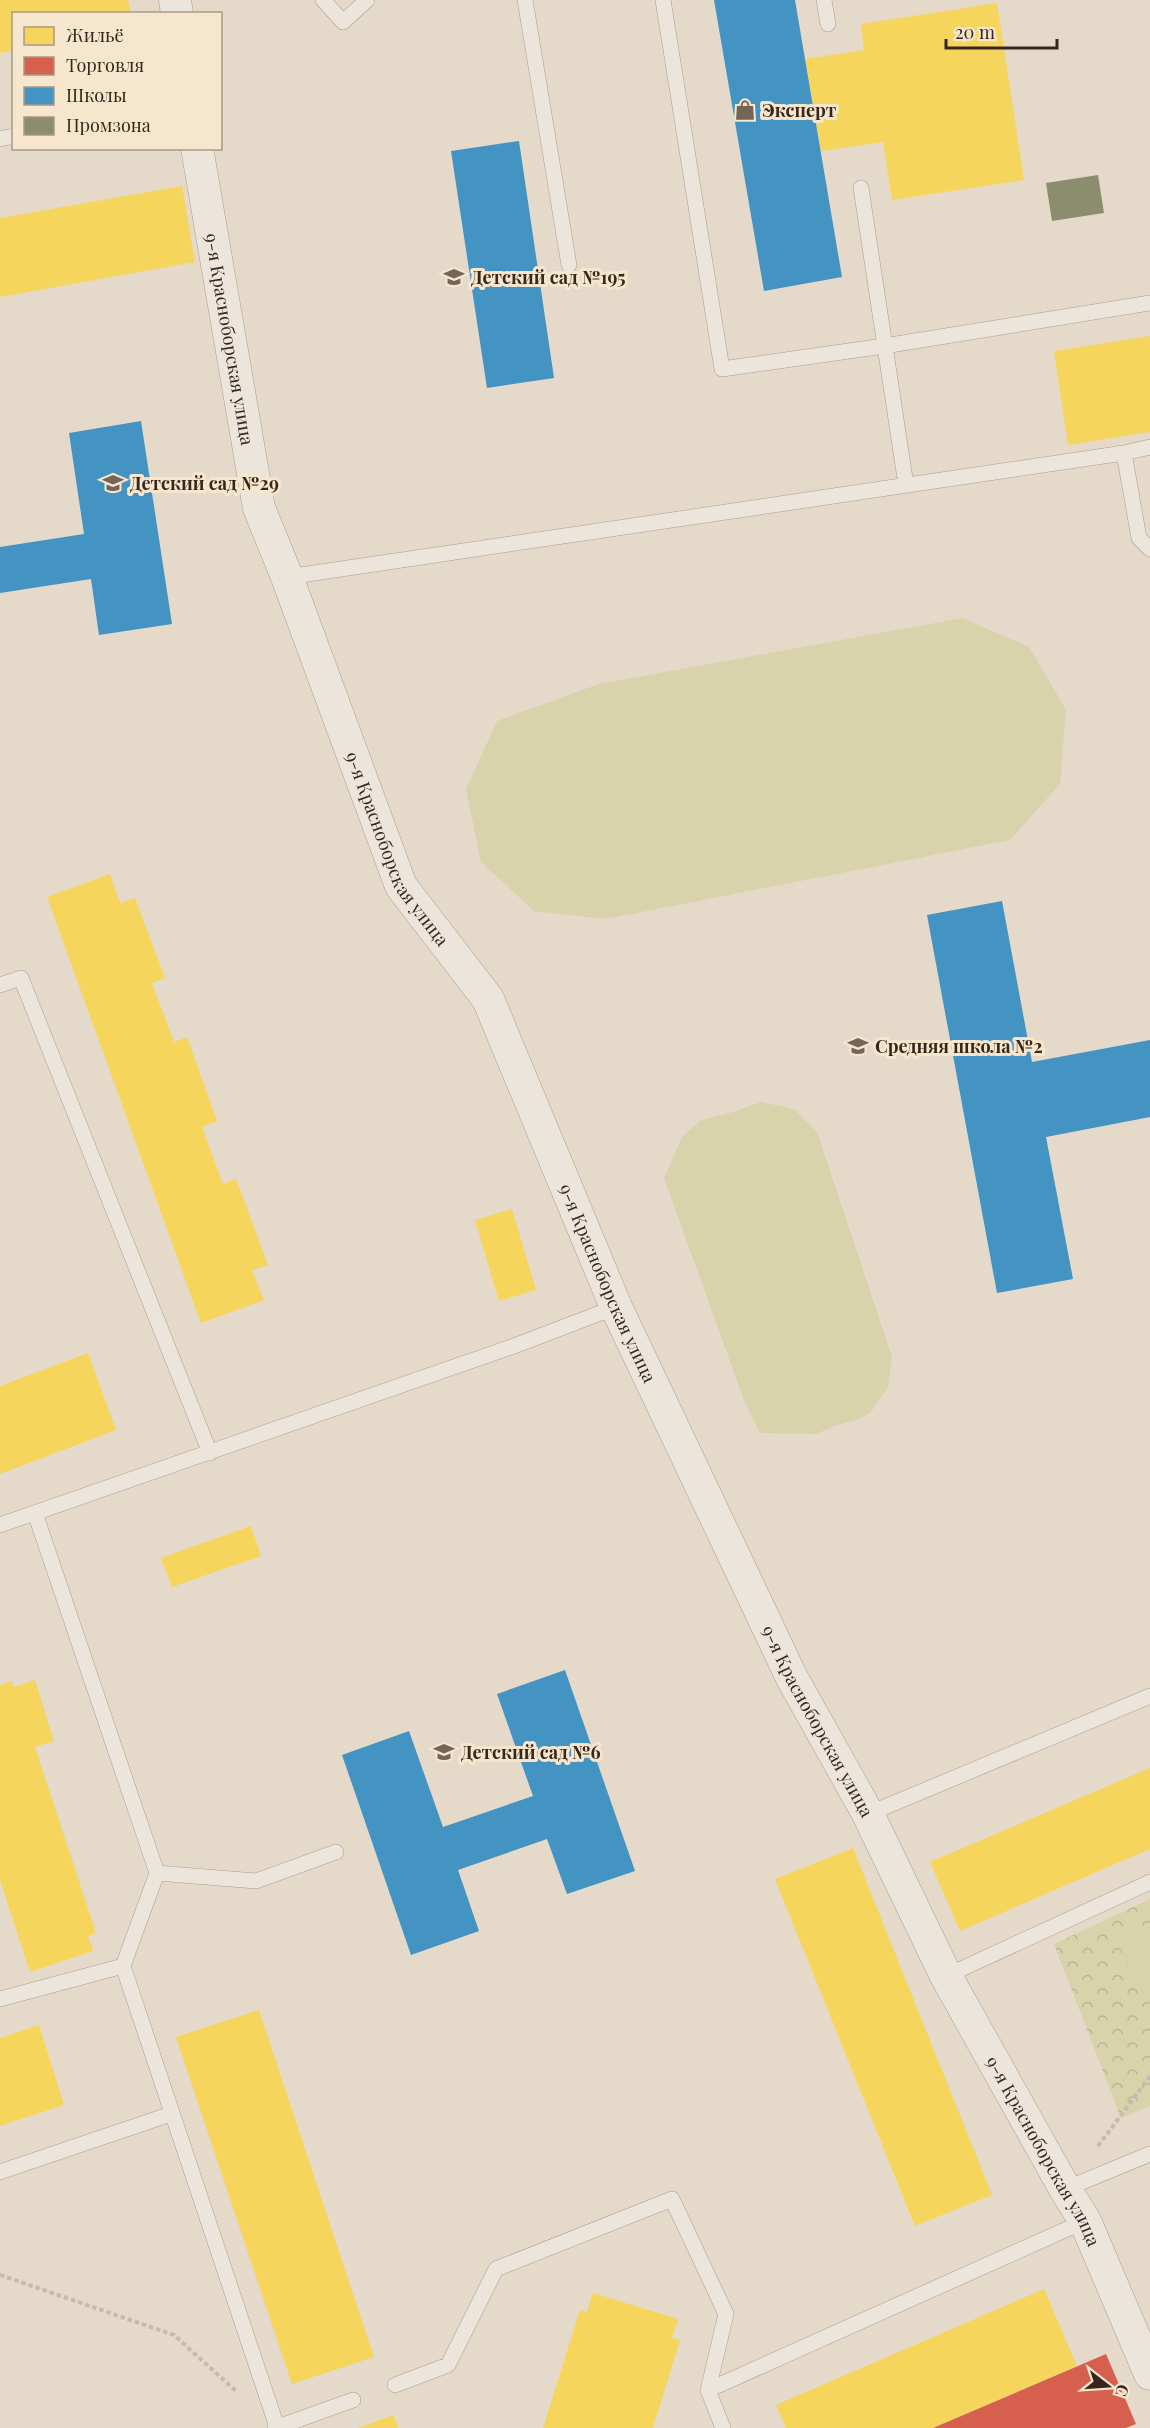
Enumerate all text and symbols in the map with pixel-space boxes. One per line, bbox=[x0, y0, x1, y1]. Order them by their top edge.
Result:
legend bbox=[12, 12, 222, 150]
scale bar bbox=[946, 12, 1057, 50]
text: 20 m bbox=[955, 20, 995, 44]
text: Жильё bbox=[66, 23, 124, 47]
text: Торговля bbox=[66, 53, 144, 77]
text: Школы bbox=[66, 83, 127, 107]
shop icon: Эксперт bbox=[733, 98, 757, 122]
place label: Эксперт bbox=[762, 98, 837, 122]
text: Промзона bbox=[66, 113, 151, 137]
street label: 9-я Красноборская улица bbox=[200, 231, 260, 447]
school or university icon: Детский сад №195 bbox=[442, 265, 466, 289]
place label: Детский сад №195 bbox=[471, 265, 626, 289]
school or university icon: Детский сад №29 bbox=[101, 471, 125, 495]
place label: Детский сад №29 bbox=[130, 471, 279, 495]
street label: 9-я Красноборская улица bbox=[340, 748, 455, 951]
school or university icon: Средняя школа №2 bbox=[846, 1034, 870, 1058]
place label: Средняя школа №2 bbox=[875, 1034, 1043, 1058]
street label: 9-я Красноборская улица bbox=[554, 1180, 662, 1386]
street label: 9-я Красноборская улица bbox=[757, 1621, 879, 1821]
school or university icon: Детский сад №6 bbox=[432, 1740, 456, 1764]
place label: Детский сад №6 bbox=[461, 1740, 601, 1764]
street label: 9-я Красноборская улица bbox=[981, 2051, 1106, 2250]
north arrow bbox=[1078, 2356, 1138, 2416]
text: С bbox=[1111, 2382, 1135, 2399]

